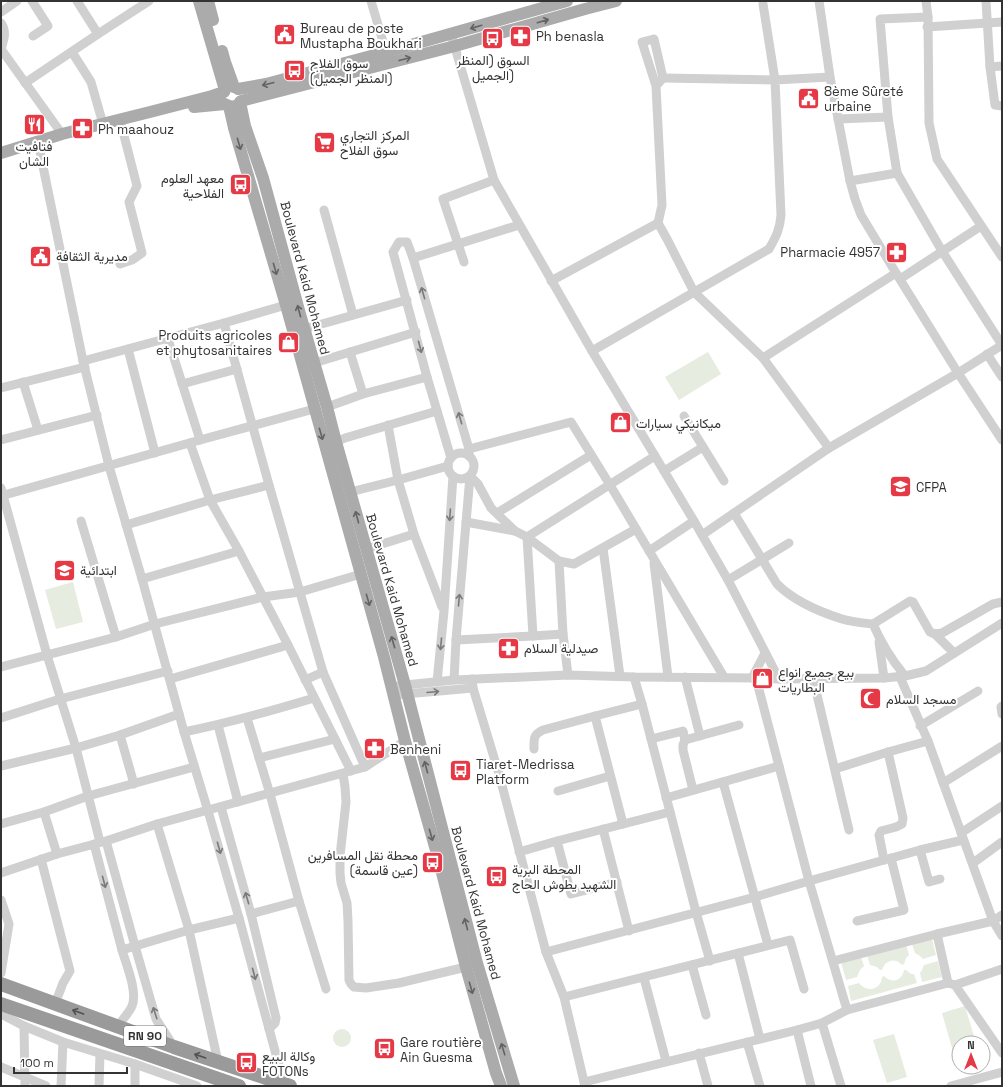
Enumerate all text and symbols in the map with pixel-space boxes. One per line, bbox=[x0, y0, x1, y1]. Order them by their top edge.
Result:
one-way arrow bbox=[537, 17, 550, 24]
place label: Bureau de poste Mustapha Boukhari bbox=[300, 20, 422, 52]
public building icon: Bureau de poste Mustapha Boukhari bbox=[271, 22, 297, 48]
pharmacy icon: Ph benasla bbox=[508, 23, 534, 49]
one-way arrow bbox=[470, 24, 483, 31]
bus stop icon: السوق (المنظر الجميل) bbox=[480, 25, 506, 51]
place label: Ph benasla bbox=[536, 28, 605, 45]
place label: السوق (المنظر الجميل) bbox=[455, 52, 530, 84]
one-way arrow bbox=[398, 54, 411, 62]
place label: سوق الفلاح (المنظر الجميل) bbox=[310, 55, 393, 87]
bus stop icon: سوق الفلاح (المنظر الجميل) bbox=[281, 57, 307, 83]
one-way arrow bbox=[261, 80, 274, 88]
place label: 8ème Sûreté urbaine bbox=[824, 83, 903, 115]
public building icon: 8ème Sûreté urbaine bbox=[796, 85, 822, 111]
restaurant icon: فتافيت الشان bbox=[21, 111, 47, 137]
pharmacy icon: Ph maahouz bbox=[70, 116, 96, 142]
place label: Ph maahouz bbox=[98, 121, 174, 138]
place label: المركز التجاري سوق الفلاح bbox=[340, 127, 409, 160]
supermarket icon: المركز التجاري سوق الفلاح bbox=[312, 129, 338, 155]
one-way arrow bbox=[235, 137, 243, 150]
place label: فتافيت الشان bbox=[15, 138, 53, 170]
place label: معهد العلوم الفلاحية bbox=[161, 170, 224, 202]
bus stop icon: معهد العلوم الفلاحية bbox=[227, 172, 253, 198]
street label: Boulevard Kaid Mohamed bbox=[276, 199, 334, 357]
pharmacy icon: Pharmacie 4957 bbox=[883, 239, 909, 265]
public building icon: مديرية الثقافة bbox=[27, 243, 53, 269]
place label: Pharmacie 4957 bbox=[780, 244, 880, 261]
place label: مديرية الثقافة bbox=[56, 248, 128, 265]
one-way arrow bbox=[272, 262, 279, 275]
one-way arrow bbox=[419, 287, 426, 300]
one-way arrow bbox=[295, 305, 302, 318]
place label: Produits agricoles et phytosanitaires bbox=[156, 327, 272, 359]
shop icon: Produits agricoles et phytosanitaires bbox=[275, 329, 301, 355]
one-way arrow bbox=[416, 340, 424, 353]
shop icon: ميكانيكي سيارات bbox=[608, 410, 634, 436]
one-way arrow bbox=[456, 412, 463, 425]
place label: ميكانيكي سيارات bbox=[636, 415, 721, 434]
one-way arrow bbox=[318, 427, 326, 440]
school or university icon: CFPA bbox=[888, 474, 914, 500]
place label: CFPA bbox=[916, 479, 947, 496]
one-way arrow bbox=[446, 508, 453, 521]
one-way arrow bbox=[353, 511, 360, 524]
street label: Boulevard Kaid Mohamed bbox=[362, 512, 422, 668]
school or university icon: ابتدائية bbox=[52, 557, 78, 583]
place label: ابتدائية bbox=[80, 562, 117, 579]
one-way arrow bbox=[365, 593, 372, 606]
one-way arrow bbox=[455, 594, 463, 607]
pharmacy icon: صيدلية السلام bbox=[496, 635, 522, 661]
one-way arrow bbox=[389, 636, 396, 649]
one-way arrow bbox=[437, 637, 444, 650]
place label: صيدلية السلام bbox=[524, 640, 598, 657]
place label: بيع جميع انواع البطاريات bbox=[778, 664, 854, 696]
shop icon: بيع جميع انواع البطاريات bbox=[750, 666, 776, 692]
mosque icon: مسجد السلام bbox=[858, 686, 884, 712]
one-way arrow bbox=[426, 688, 439, 696]
place label: مسجد السلام bbox=[886, 691, 956, 708]
pharmacy icon: Benheni bbox=[361, 736, 387, 762]
place label: Benheni bbox=[390, 741, 441, 758]
place label: Tiaret-Medrissa Platform bbox=[476, 756, 575, 788]
bus stop icon: Tiaret-Medrissa Platform bbox=[448, 758, 474, 784]
one-way arrow bbox=[422, 761, 429, 774]
street label: Boulevard Kaid Mohamed bbox=[447, 824, 505, 982]
one-way arrow bbox=[428, 828, 435, 841]
one-way arrow bbox=[216, 842, 223, 855]
place label: محطة نقل المسافرين (عين قاسمة) bbox=[308, 847, 418, 879]
bus stop icon: محطة نقل المسافرين (عين قاسمة) bbox=[420, 849, 446, 875]
place label: المحطة البرية الشهيد يطوش الحاج bbox=[512, 861, 616, 894]
bus stop icon: المحطة البرية الشهيد يطوش الحاج bbox=[484, 863, 510, 889]
one-way arrow bbox=[101, 875, 108, 888]
one-way arrow bbox=[243, 892, 250, 905]
one-way arrow bbox=[462, 918, 470, 931]
one-way arrow bbox=[251, 967, 258, 980]
one-way arrow bbox=[468, 981, 476, 994]
one-way arrow bbox=[151, 1007, 158, 1020]
one-way arrow bbox=[71, 1008, 84, 1015]
road number: RN 90 bbox=[124, 1026, 166, 1046]
place label: Gare routière Ain Guesma bbox=[400, 1034, 482, 1066]
north arrow bbox=[951, 1035, 991, 1075]
bus stop icon: Gare routière Ain Guesma bbox=[371, 1036, 397, 1062]
text: N bbox=[967, 1038, 975, 1052]
one-way arrow bbox=[499, 1042, 506, 1055]
place label: وكالة البيع FOTONs bbox=[262, 1048, 315, 1080]
scale bar bbox=[14, 1049, 127, 1075]
bus stop icon: وكالة البيع FOTONs bbox=[233, 1050, 259, 1076]
one-way arrow bbox=[195, 1051, 207, 1059]
text: 100 m bbox=[20, 1055, 54, 1071]

